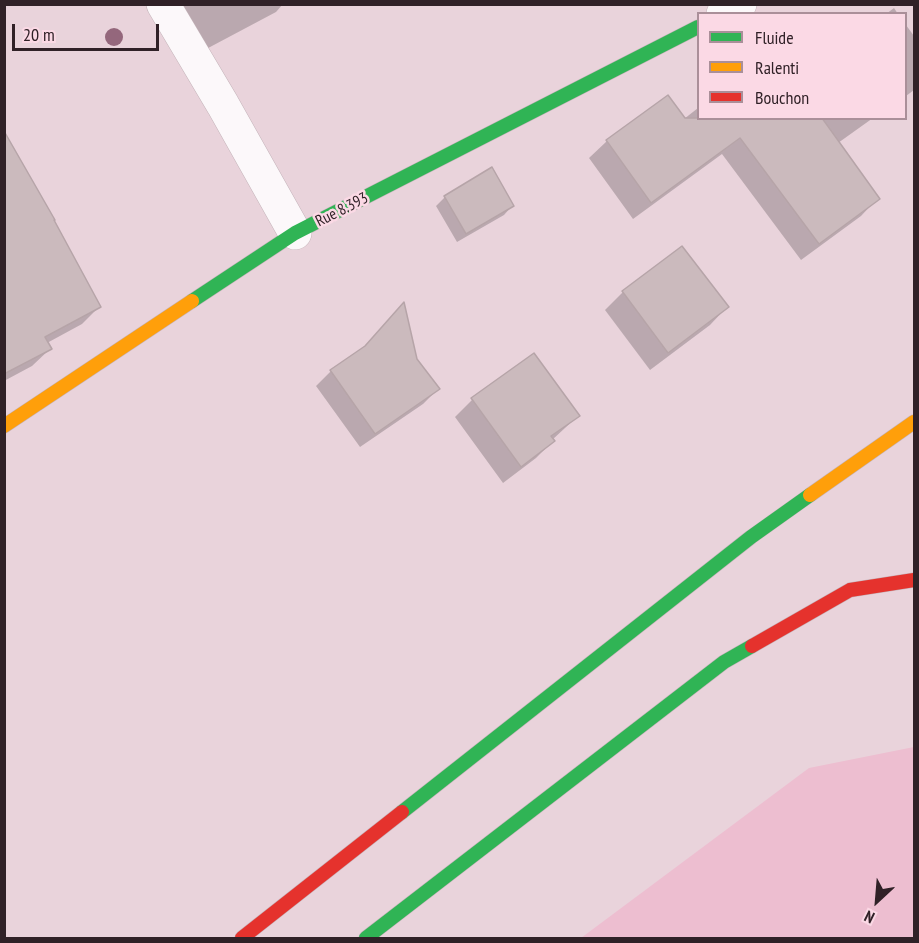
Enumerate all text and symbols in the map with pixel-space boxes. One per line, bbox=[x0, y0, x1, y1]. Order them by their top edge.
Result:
scale bar bbox=[15, 12, 162, 50]
legend bbox=[697, 12, 907, 120]
text: 20 m bbox=[23, 23, 55, 46]
text: Fluide bbox=[755, 26, 794, 49]
text: Ralenti bbox=[755, 56, 799, 79]
text: Bouchon bbox=[755, 86, 809, 109]
street label: Rue 8.393 bbox=[313, 189, 371, 231]
north arrow bbox=[847, 871, 907, 931]
text: N bbox=[861, 906, 877, 928]

